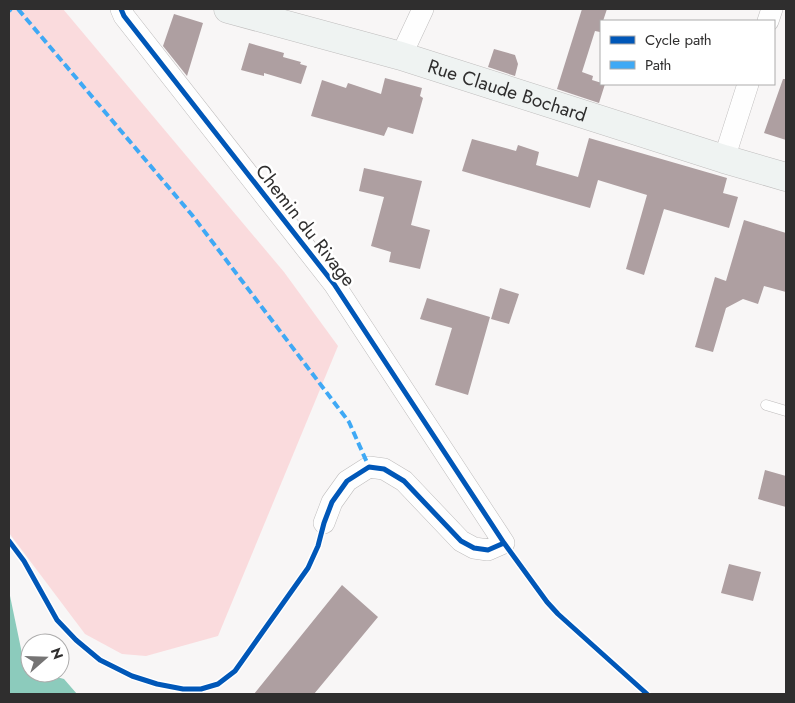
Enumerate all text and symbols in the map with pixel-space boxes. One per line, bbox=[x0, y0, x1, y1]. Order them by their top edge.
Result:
legend bbox=[600, 20, 775, 85]
text: Cycle path bbox=[645, 29, 712, 51]
street label: Rue Claude Bochard bbox=[424, 52, 590, 128]
text: Path bbox=[645, 54, 671, 76]
street label: Chemin du Rivage bbox=[249, 159, 362, 292]
north arrow bbox=[20, 633, 70, 683]
text: N bbox=[46, 645, 69, 662]

